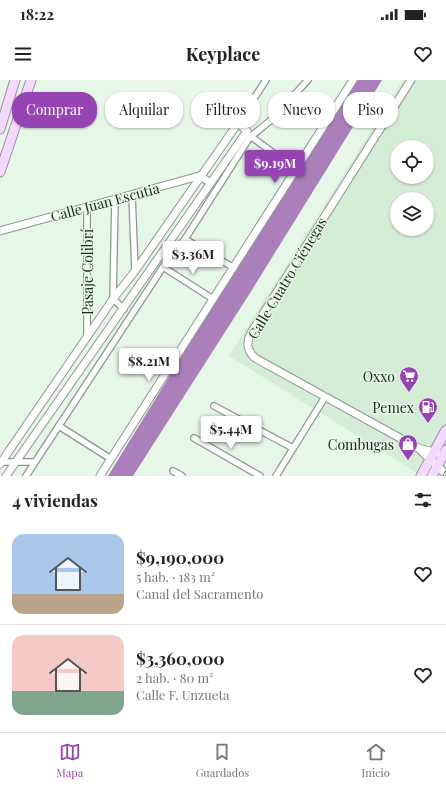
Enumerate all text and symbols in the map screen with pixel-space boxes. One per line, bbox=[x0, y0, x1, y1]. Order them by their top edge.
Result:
text: 18:22 bbox=[20, 4, 54, 24]
text: Keyplace bbox=[186, 42, 260, 66]
icon: menu bbox=[12, 43, 34, 65]
icon: heart bbox=[412, 43, 434, 65]
chip: Comprar bbox=[12, 92, 97, 128]
chip: Alquilar bbox=[105, 92, 183, 128]
chip: Filtros bbox=[191, 92, 260, 128]
chip: Nuevo bbox=[268, 92, 335, 128]
chip: Piso bbox=[343, 92, 398, 128]
map controls bbox=[390, 140, 434, 236]
button: locate bbox=[390, 140, 434, 184]
pin: $9.19M bbox=[242, 150, 308, 184]
text: $9.19M bbox=[254, 154, 296, 171]
street label: Calle Juan Escutia bbox=[48, 178, 162, 226]
button: layers bbox=[390, 192, 434, 236]
street label: Calle Cuatro Ciénegas bbox=[243, 214, 331, 342]
street label: Pasaje Colibrí bbox=[78, 229, 97, 315]
pin: $3.36M bbox=[160, 241, 226, 275]
text: $3.36M bbox=[172, 245, 214, 262]
pin: $8.21M bbox=[116, 348, 182, 382]
text: $8.21M bbox=[128, 352, 170, 369]
supermarket icon: Oxxo bbox=[398, 365, 420, 393]
place label: Oxxo bbox=[363, 367, 395, 386]
fuel station icon: Pemex bbox=[417, 396, 439, 424]
place label: Pemex bbox=[372, 398, 415, 417]
pin: $5.44M bbox=[198, 416, 264, 450]
text: $5.44M bbox=[210, 420, 252, 437]
shop icon: Combugas bbox=[397, 433, 419, 461]
place label: Combugas bbox=[328, 435, 394, 454]
text: 4 viviendas bbox=[12, 489, 98, 511]
icon: filters bbox=[412, 489, 434, 511]
text: $9,190,000 bbox=[136, 546, 224, 568]
icon: home bbox=[44, 550, 92, 598]
icon: heart bbox=[412, 563, 434, 585]
text: 5 hab. · 183 m² bbox=[136, 568, 215, 585]
text: Canal del Sacramento bbox=[136, 585, 263, 602]
text: $3,360,000 bbox=[136, 647, 224, 669]
icon: home bbox=[44, 651, 92, 699]
icon: heart bbox=[412, 664, 434, 686]
text: 2 hab. · 80 m² bbox=[136, 669, 213, 686]
text: Calle F. Unzueta bbox=[136, 686, 229, 703]
tab: Mapa bbox=[56, 741, 83, 780]
tab: Guardados bbox=[196, 741, 249, 780]
tab: Inicio bbox=[362, 741, 390, 780]

